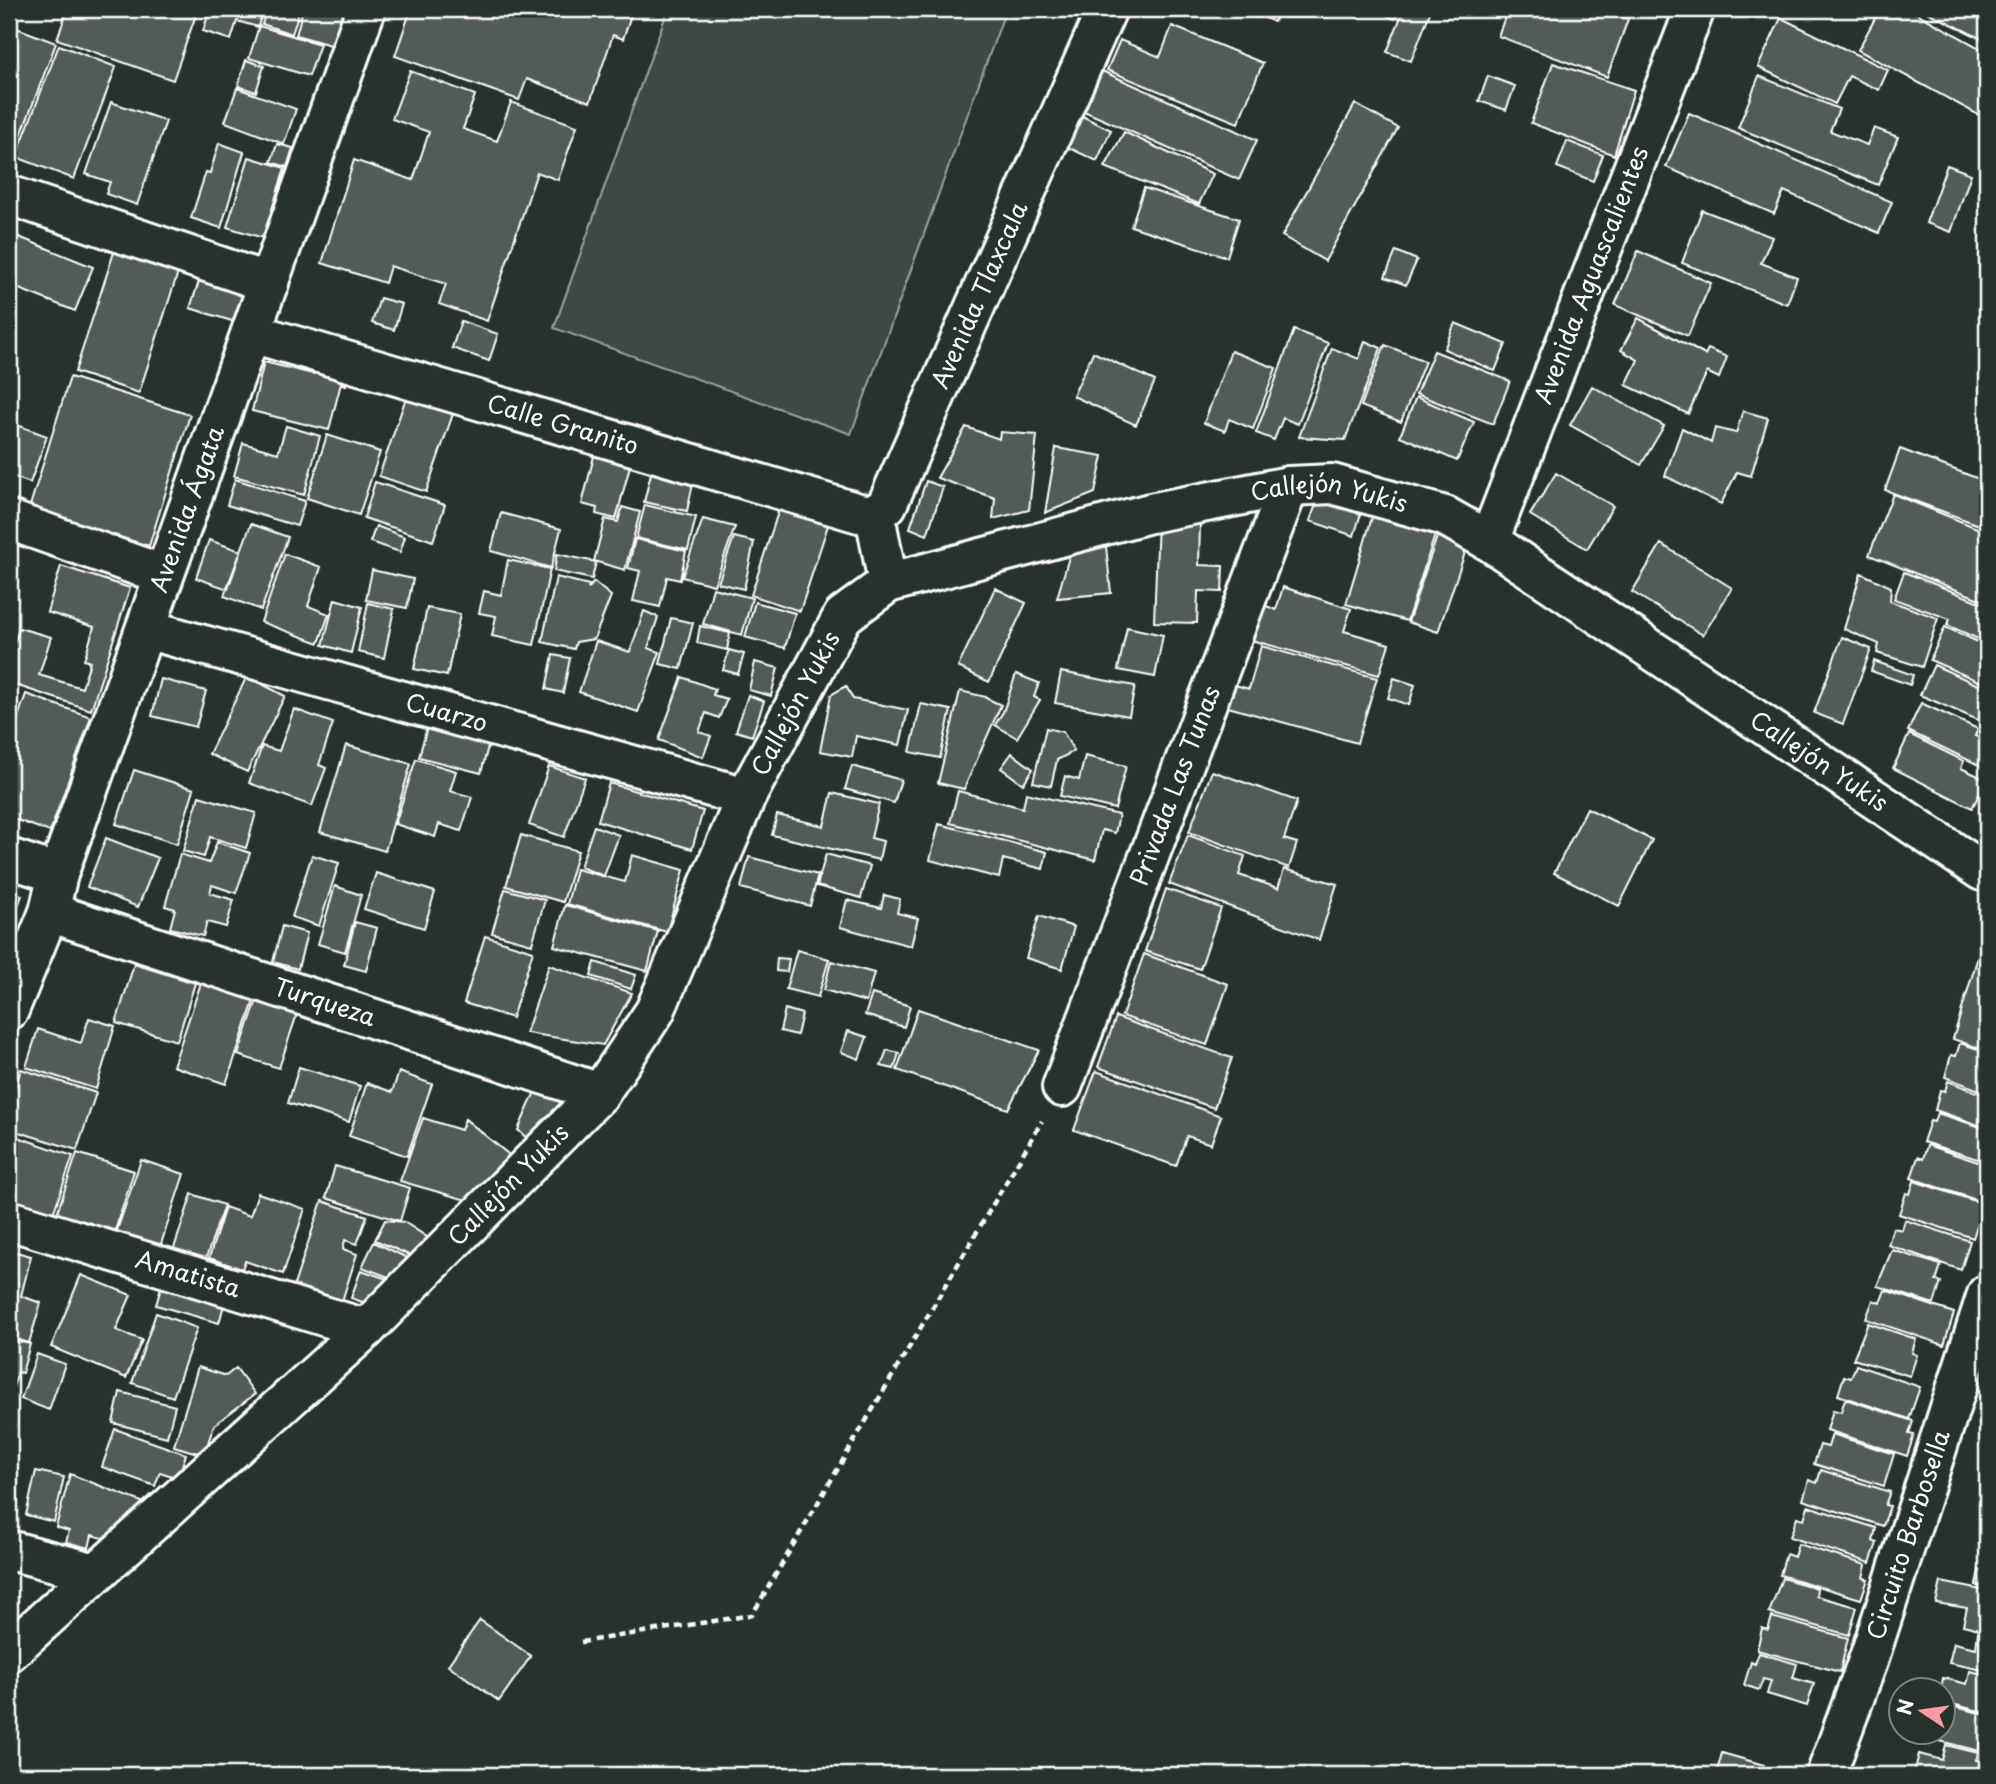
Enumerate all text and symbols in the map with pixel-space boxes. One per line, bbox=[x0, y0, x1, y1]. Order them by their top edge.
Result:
street label: Avenida Aguascalientes bbox=[1524, 140, 1656, 409]
street label: Avenida Tlaxcala bbox=[921, 195, 1035, 394]
street label: Calle Granito bbox=[483, 384, 643, 463]
street label: Avenida Ágata bbox=[140, 420, 232, 597]
street label: Callejón Yukis bbox=[1247, 464, 1412, 521]
street label: Callejón Yukis bbox=[741, 624, 848, 781]
street label: Privada Las Tunas bbox=[1120, 680, 1228, 890]
street label: Cuarzo bbox=[402, 683, 492, 740]
street label: Callejón Yukis bbox=[1744, 701, 1896, 819]
street label: Turqueza bbox=[269, 967, 381, 1034]
street label: Callejón Yukis bbox=[438, 1114, 576, 1253]
street label: Amatista bbox=[132, 1240, 245, 1306]
street label: Circuito Barbosella bbox=[1856, 1425, 1958, 1644]
north arrow bbox=[1888, 1676, 1958, 1746]
text: N bbox=[1889, 1696, 1920, 1717]

